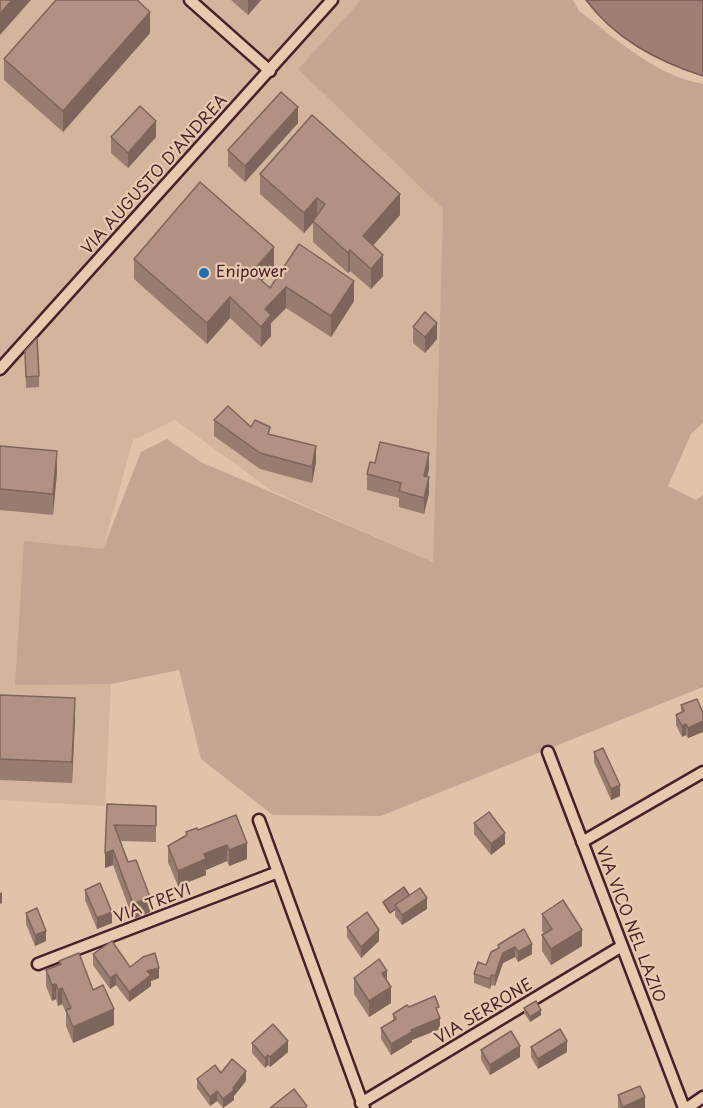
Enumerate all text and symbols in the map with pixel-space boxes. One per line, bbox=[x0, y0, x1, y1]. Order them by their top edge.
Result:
street label: VIA AUGUSTO D'ANDREA bbox=[78, 91, 232, 259]
place label: Enipower bbox=[216, 263, 286, 283]
marker: Enipower bbox=[197, 266, 211, 280]
street label: VIA VICO NEL LAZIO bbox=[591, 844, 669, 1006]
street label: VIA TREVI bbox=[112, 880, 194, 928]
street label: VIA SERRONE bbox=[432, 975, 536, 1049]

